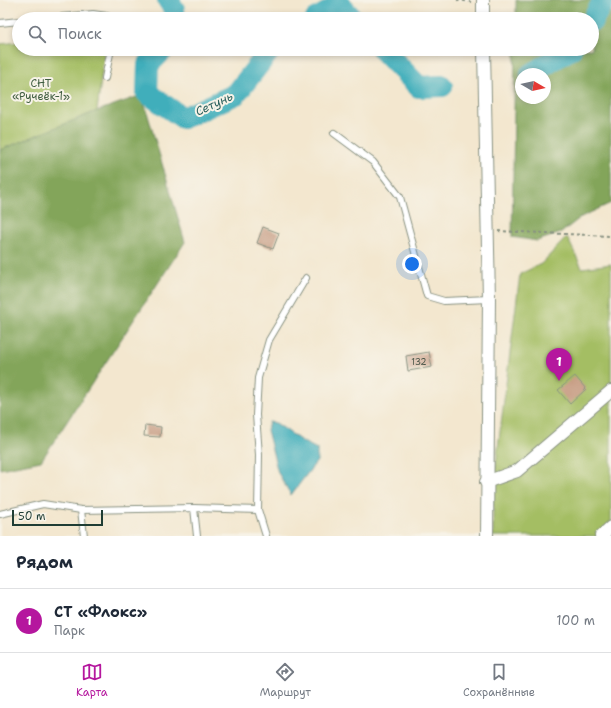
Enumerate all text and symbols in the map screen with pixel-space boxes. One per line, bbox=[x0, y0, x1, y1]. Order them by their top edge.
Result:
search box bbox=[12, 12, 599, 56]
icon: search bbox=[26, 23, 48, 45]
text: Поиск bbox=[58, 24, 102, 44]
north arrow bbox=[515, 68, 551, 104]
park label: СНТ «Ручеёк-1» bbox=[12, 76, 70, 104]
water label: Сетунь bbox=[193, 88, 235, 120]
your location bbox=[402, 254, 422, 274]
pin: 1 bbox=[546, 348, 572, 381]
house number: 132 bbox=[411, 356, 427, 368]
scale bar bbox=[12, 508, 103, 527]
text: 50 m bbox=[18, 509, 46, 524]
text: Рядом bbox=[16, 551, 73, 573]
text: СТ «Флокс» bbox=[54, 602, 147, 622]
text: 1 bbox=[26, 612, 32, 629]
text: 100 m bbox=[556, 612, 595, 629]
text: Парк bbox=[54, 622, 85, 639]
tab: Карта bbox=[76, 661, 108, 700]
tab: Маршрут bbox=[260, 661, 311, 700]
tab: Сохранённые bbox=[463, 661, 535, 700]

